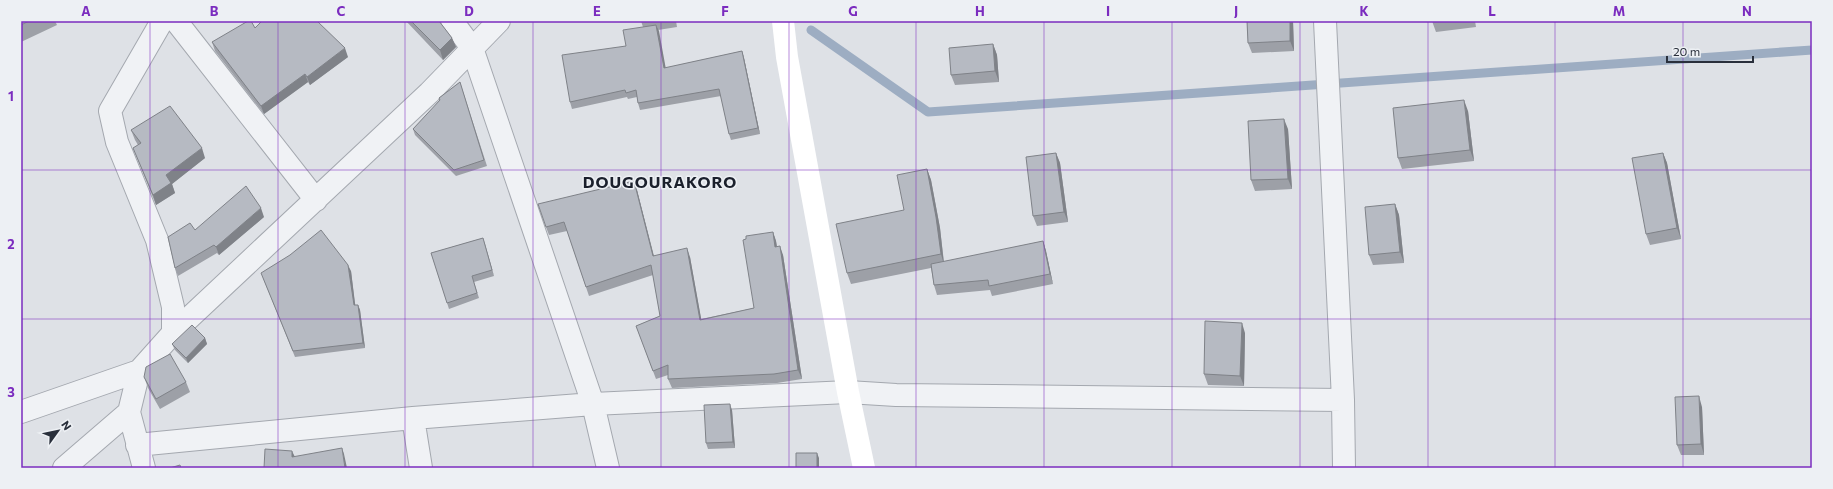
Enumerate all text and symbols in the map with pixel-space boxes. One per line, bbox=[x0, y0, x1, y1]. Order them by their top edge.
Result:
text: A bbox=[81, 3, 91, 19]
text: B bbox=[210, 3, 219, 19]
text: C bbox=[337, 3, 346, 19]
text: D bbox=[464, 3, 474, 19]
text: E bbox=[593, 3, 601, 19]
text: F bbox=[721, 3, 729, 19]
text: G bbox=[848, 3, 858, 19]
text: H bbox=[975, 3, 985, 19]
text: I bbox=[1106, 3, 1110, 19]
text: J bbox=[1234, 3, 1238, 19]
text: K bbox=[1359, 3, 1369, 19]
text: L bbox=[1488, 3, 1496, 19]
text: M bbox=[1613, 3, 1625, 19]
text: N bbox=[1742, 3, 1752, 19]
scale bar bbox=[1667, 38, 1753, 64]
text: 20 m bbox=[1673, 44, 1700, 58]
text: 1 bbox=[8, 88, 14, 104]
district label: DOUGOURAKORO bbox=[583, 172, 737, 191]
text: 2 bbox=[7, 236, 15, 252]
text: 3 bbox=[7, 384, 15, 400]
north arrow bbox=[38, 411, 78, 451]
text: N bbox=[59, 418, 75, 432]

